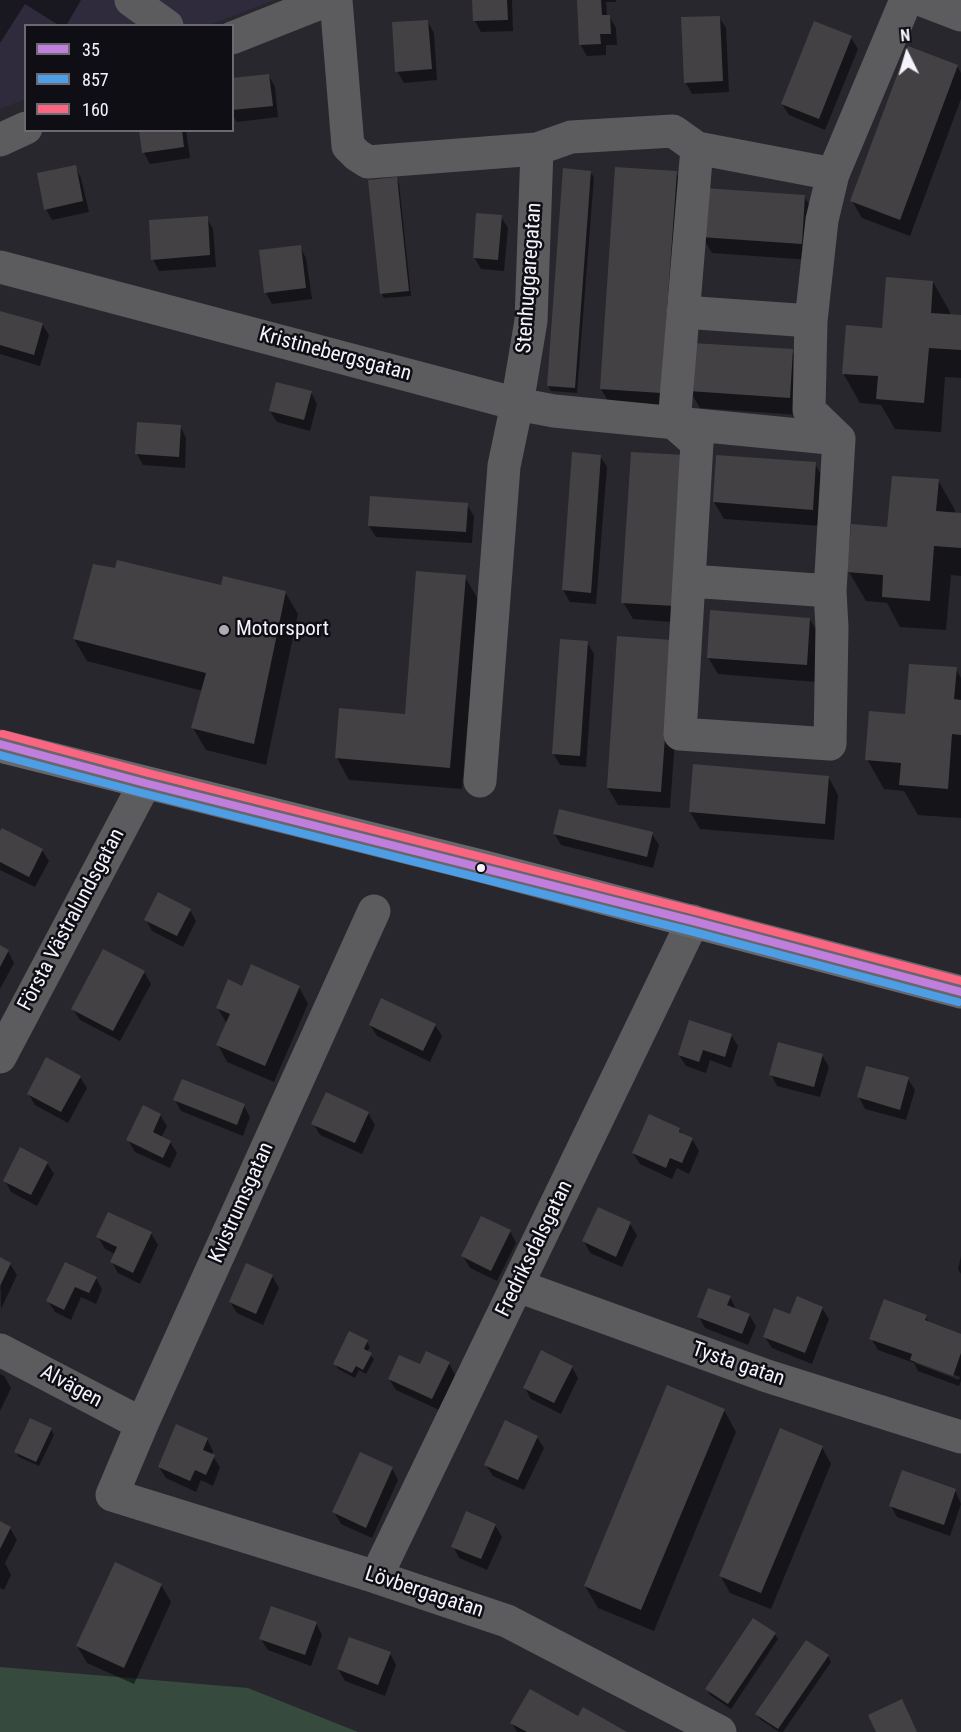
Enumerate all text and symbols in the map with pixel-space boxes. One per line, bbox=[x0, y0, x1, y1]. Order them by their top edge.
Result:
legend bbox=[24, 24, 234, 132]
north arrow bbox=[877, 24, 937, 84]
text: N bbox=[900, 26, 911, 45]
text: 35 bbox=[82, 39, 100, 60]
text: 857 bbox=[82, 69, 109, 90]
text: 160 bbox=[82, 99, 109, 120]
street label: Stenhuggaregatan bbox=[512, 202, 548, 354]
street label: Kristinebergsgatan bbox=[256, 323, 414, 387]
place label: Motorsport bbox=[236, 617, 329, 643]
marker: Motorsport bbox=[217, 623, 231, 637]
street label: Första Västralundsgatan bbox=[13, 825, 131, 1015]
unlabelled marker bbox=[475, 862, 487, 874]
street label: Kvistrumsgatan bbox=[204, 1139, 280, 1267]
street label: Fredriksdalsgatan bbox=[491, 1177, 579, 1321]
street label: Tysta gatan bbox=[688, 1337, 788, 1393]
street label: Alvägen bbox=[36, 1360, 106, 1414]
street label: Lövbergagatan bbox=[362, 1562, 486, 1624]

